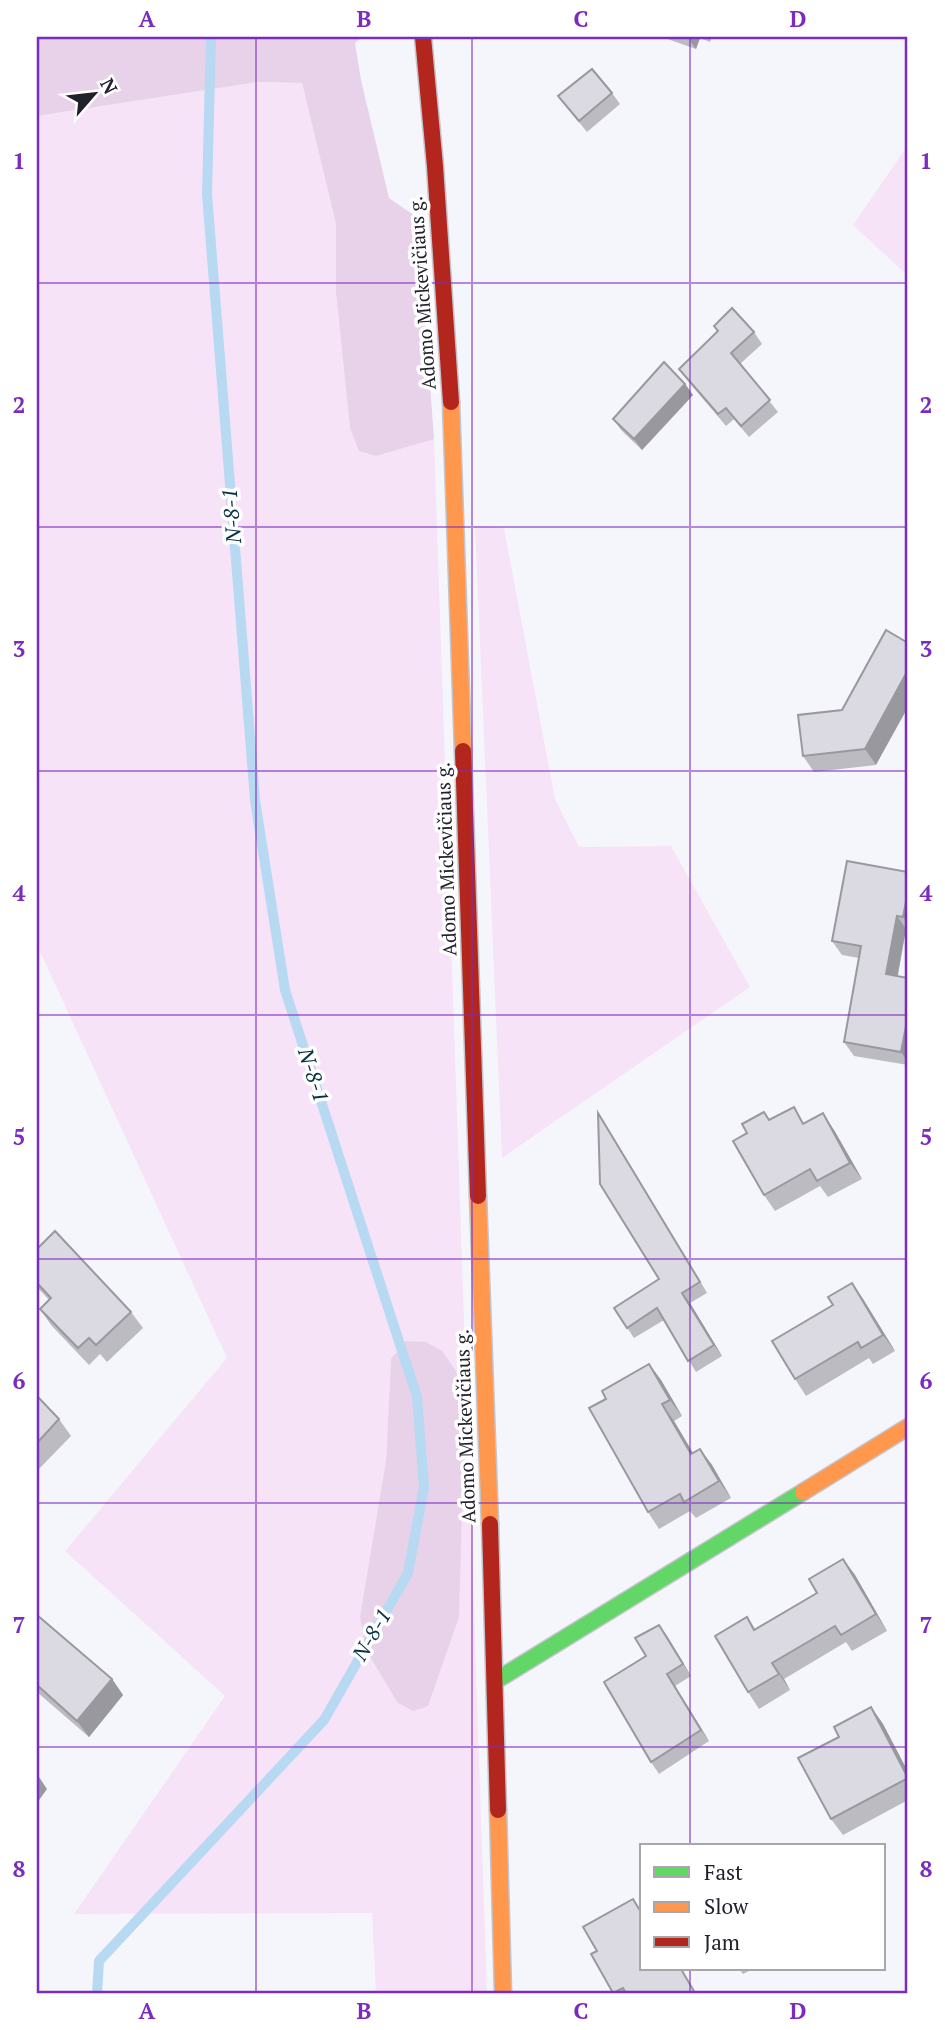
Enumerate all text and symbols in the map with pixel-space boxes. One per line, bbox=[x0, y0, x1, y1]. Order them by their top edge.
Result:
text: A bbox=[139, 3, 156, 34]
text: B bbox=[357, 3, 372, 34]
text: C bbox=[574, 3, 589, 34]
text: D bbox=[790, 3, 807, 34]
north arrow bbox=[60, 60, 130, 130]
text: N bbox=[95, 74, 124, 99]
text: 1 bbox=[13, 145, 26, 176]
text: 1 bbox=[920, 145, 933, 176]
street label: Adomo Mickevičiaus g. bbox=[402, 195, 441, 391]
text: 2 bbox=[13, 389, 26, 420]
text: 2 bbox=[920, 389, 933, 420]
water label: N-8-1 bbox=[215, 487, 247, 546]
text: 3 bbox=[13, 633, 26, 664]
text: 3 bbox=[920, 633, 933, 664]
street label: Adomo Mickevičiaus g. bbox=[430, 762, 461, 956]
text: 4 bbox=[13, 877, 26, 908]
text: 4 bbox=[920, 877, 933, 908]
water label: N-8-1 bbox=[292, 1043, 336, 1105]
text: 5 bbox=[13, 1121, 26, 1152]
text: 5 bbox=[920, 1121, 933, 1152]
street label: Adomo Mickevičiaus g. bbox=[449, 1329, 480, 1523]
text: 6 bbox=[13, 1365, 26, 1396]
text: 6 bbox=[920, 1365, 933, 1396]
water label: N-8-1 bbox=[345, 1604, 397, 1666]
text: 7 bbox=[13, 1609, 26, 1640]
text: 7 bbox=[920, 1609, 933, 1640]
legend bbox=[640, 1844, 886, 1970]
text: 8 bbox=[13, 1853, 26, 1884]
text: 8 bbox=[920, 1853, 933, 1884]
text: Fast bbox=[704, 1858, 743, 1886]
text: Slow bbox=[704, 1892, 749, 1920]
text: Jam bbox=[704, 1928, 740, 1956]
text: A bbox=[139, 1995, 156, 2026]
text: B bbox=[357, 1995, 372, 2026]
text: C bbox=[574, 1995, 589, 2026]
text: D bbox=[790, 1995, 807, 2026]

